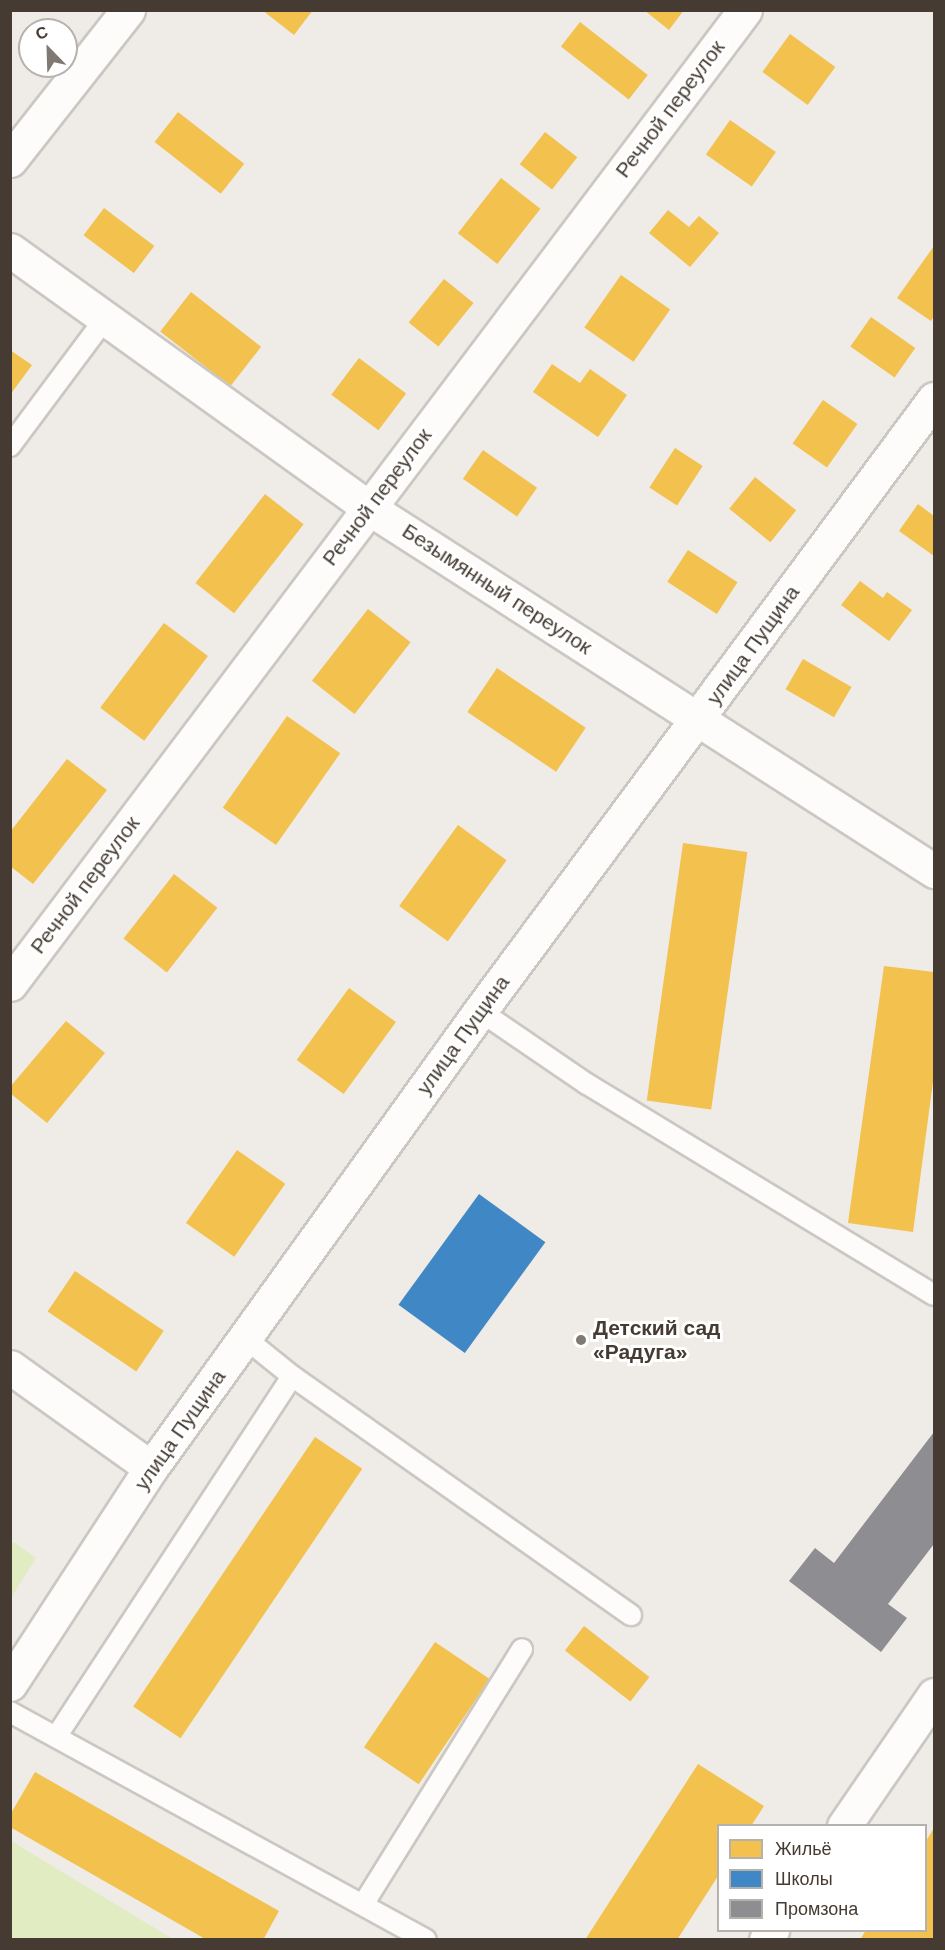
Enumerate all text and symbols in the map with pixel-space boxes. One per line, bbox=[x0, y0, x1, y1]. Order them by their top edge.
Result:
north arrow bbox=[18, 18, 78, 78]
text: С bbox=[33, 23, 50, 43]
street label: Речной переулок bbox=[610, 35, 730, 183]
street label: Речной переулок bbox=[317, 423, 437, 571]
street label: Безымянный переулок bbox=[397, 518, 597, 660]
street label: улица Пущина bbox=[701, 580, 805, 710]
street label: Речной переулок bbox=[25, 811, 145, 959]
street label: улица Пущина bbox=[411, 970, 515, 1100]
place label: Детский сад «Радуга» bbox=[593, 1315, 720, 1365]
marker: Детский сад «Радуга» bbox=[574, 1333, 588, 1347]
street label: улица Пущина bbox=[129, 1365, 231, 1495]
legend bbox=[717, 1824, 927, 1932]
text: Жильё bbox=[775, 1839, 832, 1859]
text: Школы bbox=[775, 1869, 833, 1889]
text: Промзона bbox=[775, 1899, 858, 1919]

